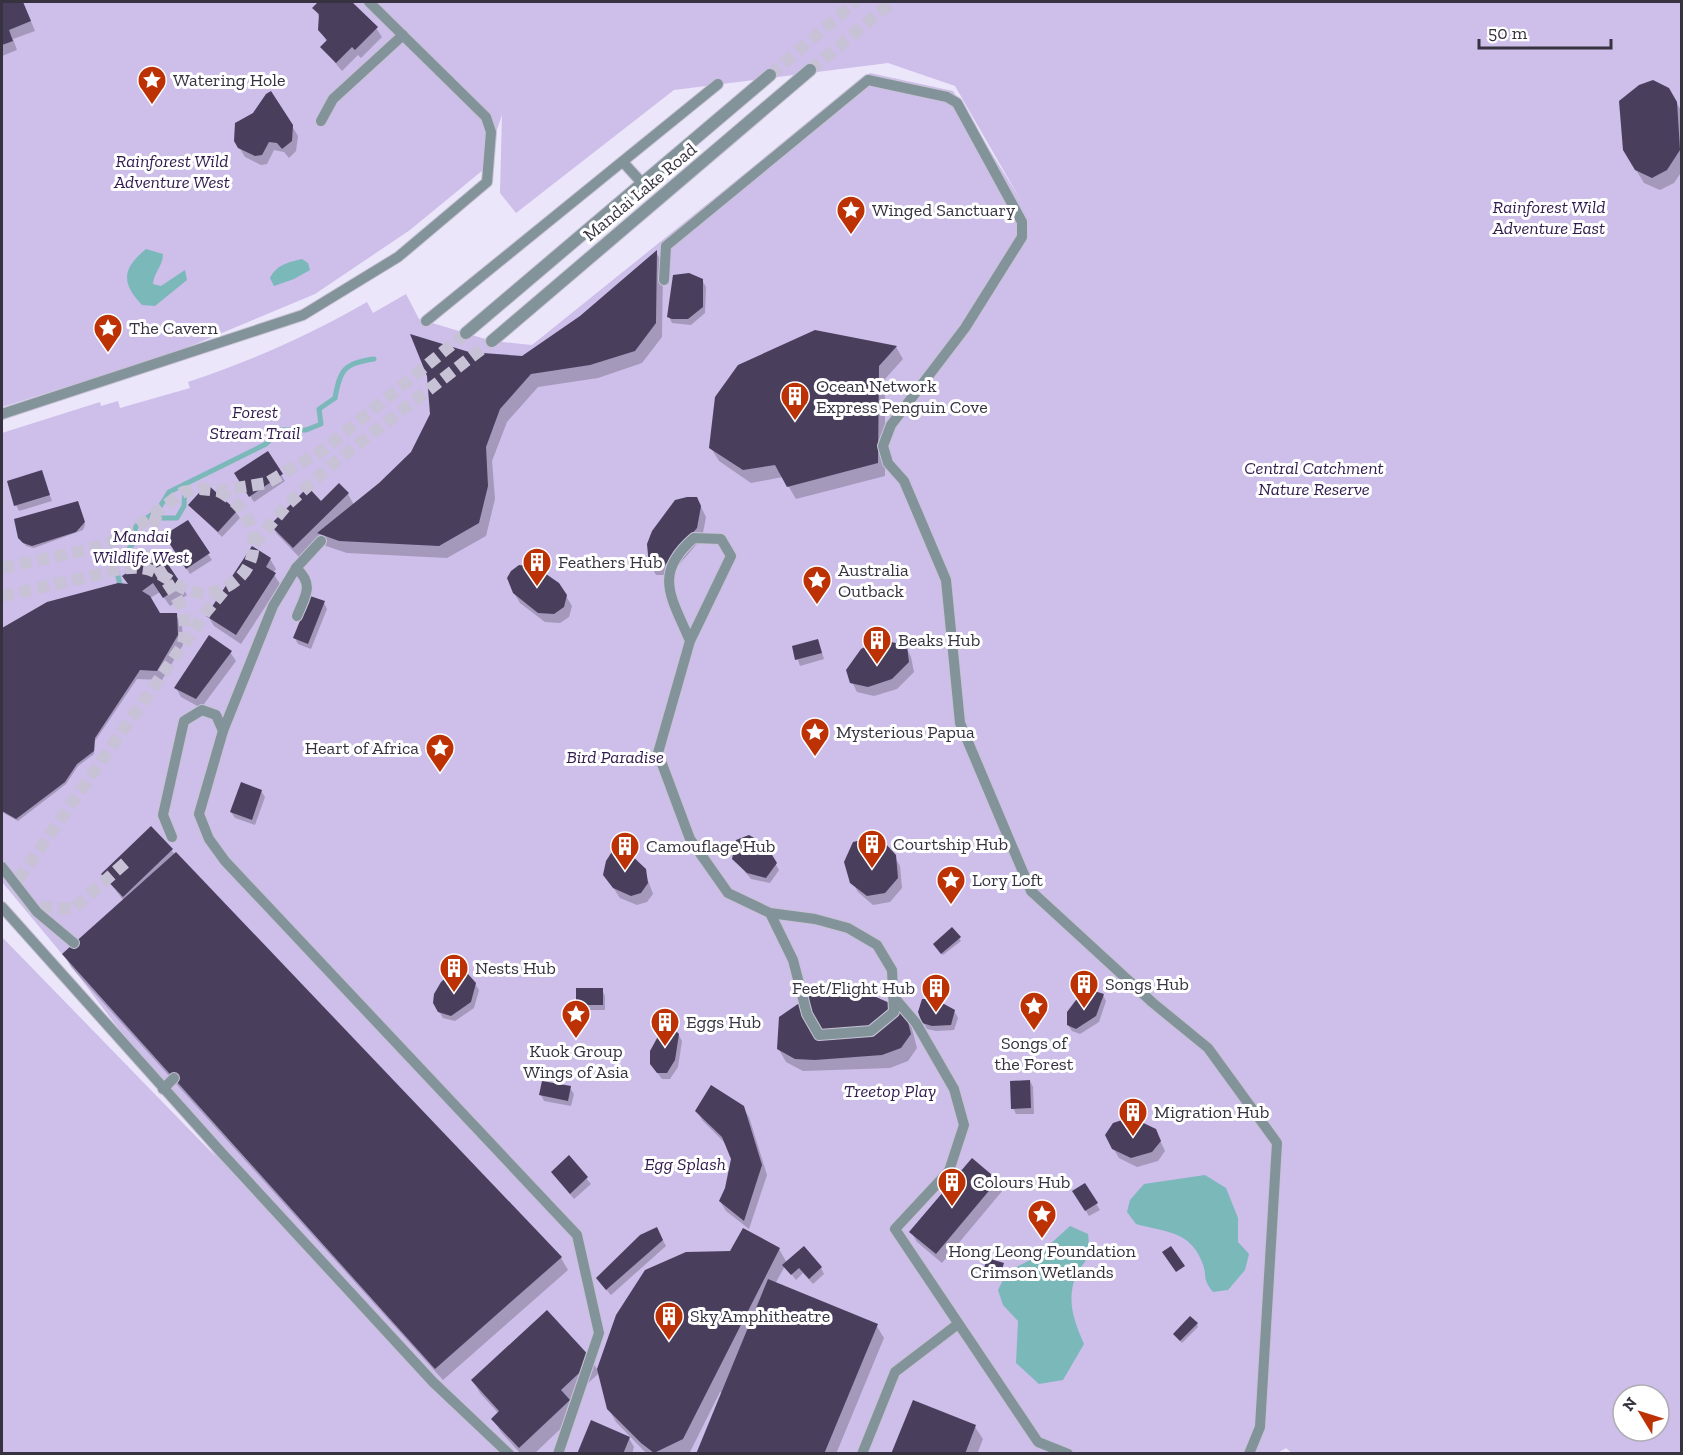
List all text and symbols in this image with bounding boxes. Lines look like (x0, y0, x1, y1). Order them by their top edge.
scale bar (1479, 12, 1611, 50)
text: 50 m (1488, 22, 1528, 44)
place icon: Watering Hole (136, 64, 168, 106)
place label: Watering Hole (173, 69, 285, 91)
street label: Mandai Lake Road (579, 138, 701, 246)
park label: Rainforest Wild Adventure West (113, 150, 230, 193)
place icon: Winged Sanctuary (835, 194, 867, 236)
park label: Rainforest Wild Adventure East (1492, 196, 1605, 239)
place label: Winged Sanctuary (872, 199, 1016, 221)
place icon: The Cavern (92, 312, 124, 354)
place label: The Cavern (129, 317, 219, 339)
place label: Ocean Network Express Penguin Cove (816, 375, 988, 418)
building icon: Ocean Network Express Penguin Cove (779, 380, 811, 422)
park label: Forest Stream Trail (210, 401, 300, 444)
park label: Central Catchment Nature Reserve (1244, 457, 1384, 500)
park label: Mandai Wildlife West (93, 525, 189, 568)
building icon: Feathers Hub (521, 546, 553, 588)
place label: Feathers Hub (558, 551, 663, 573)
place label: Australia Outback (838, 559, 909, 602)
place icon: Australia Outback (801, 564, 833, 606)
building icon: Beaks Hub (861, 624, 893, 666)
place label: Beaks Hub (898, 629, 980, 651)
place icon: Mysterious Papua (799, 716, 831, 758)
place label: Mysterious Papua (836, 721, 975, 743)
place icon: Heart of Africa (424, 732, 456, 774)
place label: Heart of Africa (305, 737, 419, 759)
park label: Bird Paradise (566, 746, 664, 768)
building icon: Courtship Hub (856, 828, 888, 870)
building icon: Camouflage Hub (609, 830, 641, 872)
place label: Courtship Hub (893, 833, 1008, 855)
place label: Camouflage Hub (646, 835, 775, 857)
place icon: Lory Loft (935, 864, 967, 906)
place label: Lory Loft (972, 869, 1043, 891)
building icon: Nests Hub (438, 952, 470, 994)
place label: Nests Hub (475, 957, 556, 979)
building icon: Songs Hub (1068, 968, 1100, 1010)
building icon: Feet/Flight Hub (920, 972, 952, 1014)
place label: Songs Hub (1105, 973, 1189, 995)
place label: Feet/Flight Hub (792, 977, 915, 999)
place icon: Songs of the Forest (1018, 990, 1050, 1032)
place icon: Kuok Group Wings of Asia (560, 998, 592, 1040)
building icon: Eggs Hub (649, 1006, 681, 1048)
place label: Eggs Hub (686, 1011, 761, 1033)
place label: Songs of the Forest (995, 1032, 1074, 1075)
place label: Kuok Group Wings of Asia (523, 1040, 629, 1083)
park label: Treetop Play (844, 1080, 936, 1102)
building icon: Migration Hub (1117, 1096, 1149, 1138)
place label: Migration Hub (1154, 1101, 1269, 1123)
park label: Egg Splash (644, 1153, 726, 1175)
building icon: Colours Hub (936, 1166, 968, 1208)
place label: Colours Hub (973, 1171, 1070, 1193)
place icon: Hong Leong Foundation Crimson Wetlands (1026, 1198, 1058, 1240)
place label: Hong Leong Foundation Crimson Wetlands (948, 1240, 1136, 1283)
building icon: Sky Amphitheatre (653, 1300, 685, 1342)
place label: Sky Amphitheatre (690, 1305, 830, 1327)
north arrow (1611, 1383, 1671, 1443)
text: N (1618, 1393, 1641, 1415)

